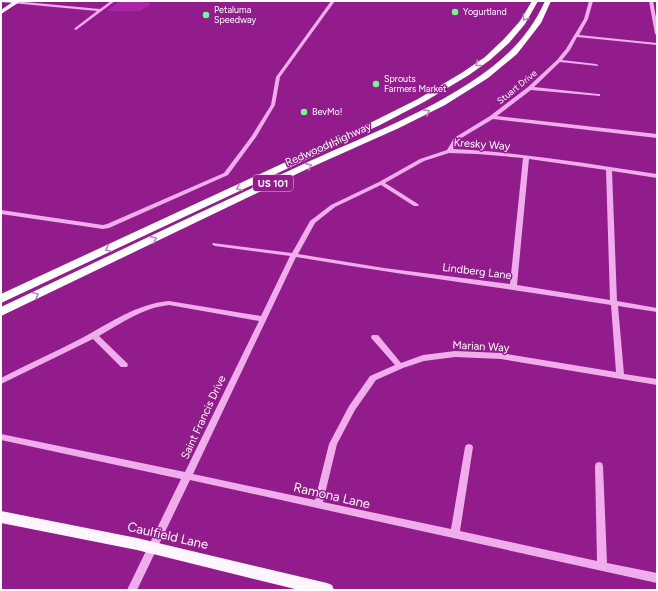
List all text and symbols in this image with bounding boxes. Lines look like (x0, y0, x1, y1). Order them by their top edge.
place label: Petaluma Speedway (214, 4, 256, 25)
place label: Yogurtland (463, 6, 507, 17)
marker: Yogurtland (450, 7, 460, 17)
marker: Petaluma Speedway (201, 10, 211, 20)
one-way arrow (523, 13, 530, 20)
one-way arrow (476, 60, 483, 67)
street label: Stuart Drive (495, 67, 539, 106)
place label: Sprouts Farmers Market (384, 73, 447, 94)
marker: Sprouts Farmers Market (371, 79, 381, 89)
place label: BevMo! (312, 106, 343, 117)
marker: BevMo! (299, 107, 309, 117)
one-way arrow (423, 109, 430, 116)
street label: Redwood Highway (283, 120, 373, 169)
street label: Kresky Way (453, 136, 511, 153)
one-way arrow (305, 162, 312, 170)
road number: US 101 (253, 175, 293, 191)
one-way arrow (235, 183, 243, 191)
one-way arrow (149, 236, 157, 244)
one-way arrow (105, 244, 112, 252)
street label: Lindberg Lane (442, 261, 512, 282)
one-way arrow (32, 292, 40, 300)
street label: Marian Way (452, 339, 510, 354)
street label: Saint Francis Drive (178, 373, 229, 461)
street label: Ramona Lane (292, 479, 372, 512)
street label: Caulfield Lane (126, 519, 210, 552)

